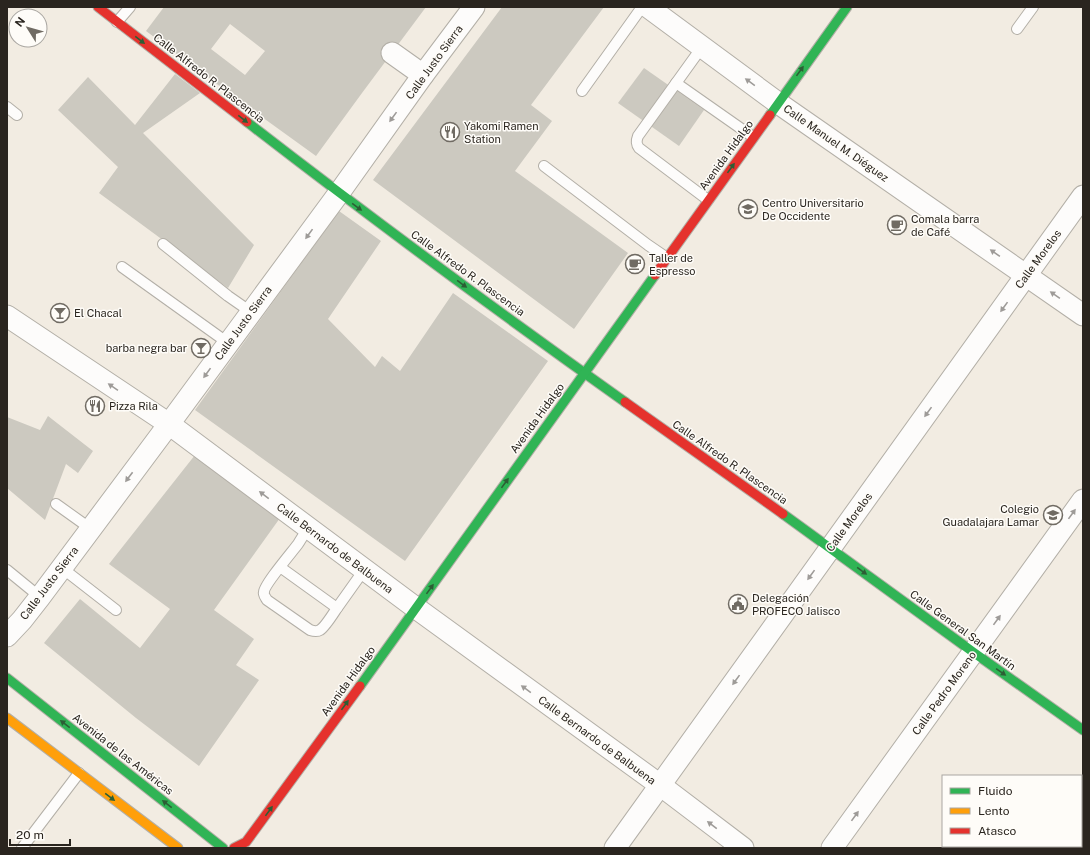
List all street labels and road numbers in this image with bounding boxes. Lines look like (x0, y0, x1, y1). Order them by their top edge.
street label: Calle Justo Sierra (403, 23, 465, 101)
street label: Calle Alfredo R. Plascencia (151, 31, 267, 125)
street label: Calle Manuel M. Diéguez (781, 102, 891, 184)
street label: Avenida Hidalgo (697, 118, 755, 192)
street label: Calle Morelos (1013, 227, 1064, 291)
street label: Calle Alfredo R. Plascencia (409, 228, 527, 318)
street label: Calle Justo Sierra (212, 284, 274, 362)
street label: Avenida Hidalgo (508, 381, 566, 455)
street label: Calle Alfredo R. Plascencia (670, 418, 790, 506)
street label: Calle Morelos (824, 490, 875, 554)
street label: Calle Bernardo de Balbuena (275, 500, 395, 596)
street label: Calle Justo Sierra (18, 544, 80, 622)
street label: Calle General San Martín (908, 588, 1018, 672)
street label: Avenida Hidalgo (319, 644, 377, 718)
street label: Calle Pedro Moreno (910, 649, 978, 737)
street label: Calle Bernardo de Balbuena (536, 693, 658, 787)
street label: Avenida de las Américas (70, 711, 176, 797)

